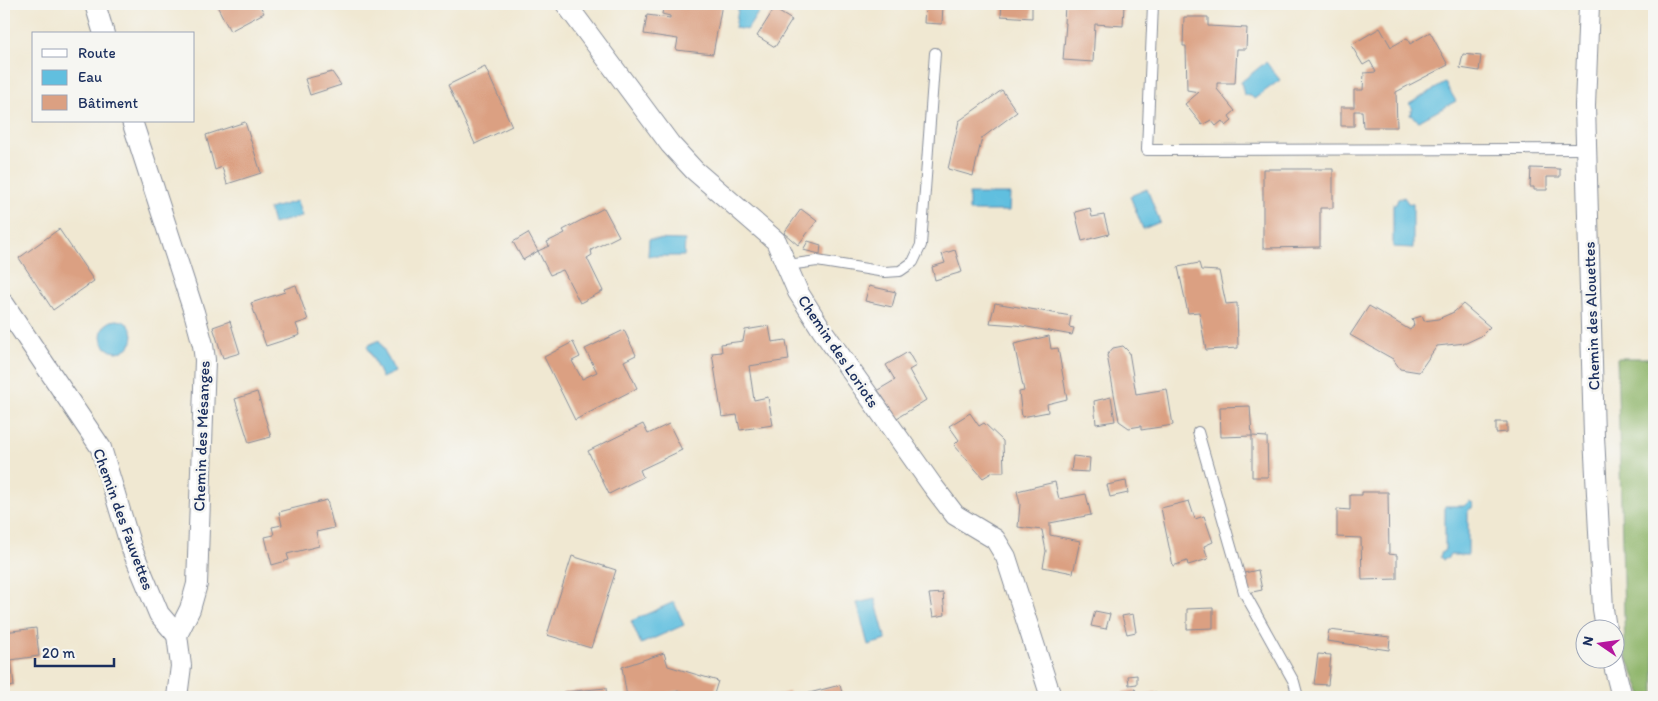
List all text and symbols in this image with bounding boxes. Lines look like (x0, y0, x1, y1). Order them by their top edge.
legend (32, 32, 195, 122)
text: Route (78, 44, 116, 62)
text: Eau (78, 68, 102, 86)
text: Bâtiment (78, 94, 139, 112)
street label: Chemin des Alouettes (1579, 241, 1604, 391)
street label: Chemin des Loriots (794, 291, 883, 411)
street label: Chemin des Mésanges (189, 360, 214, 512)
street label: Chemin des Fauvettes (89, 446, 158, 593)
north arrow (1576, 618, 1626, 668)
text: N (1578, 635, 1597, 648)
scale bar (35, 636, 114, 668)
text: 20 m (42, 644, 76, 662)

